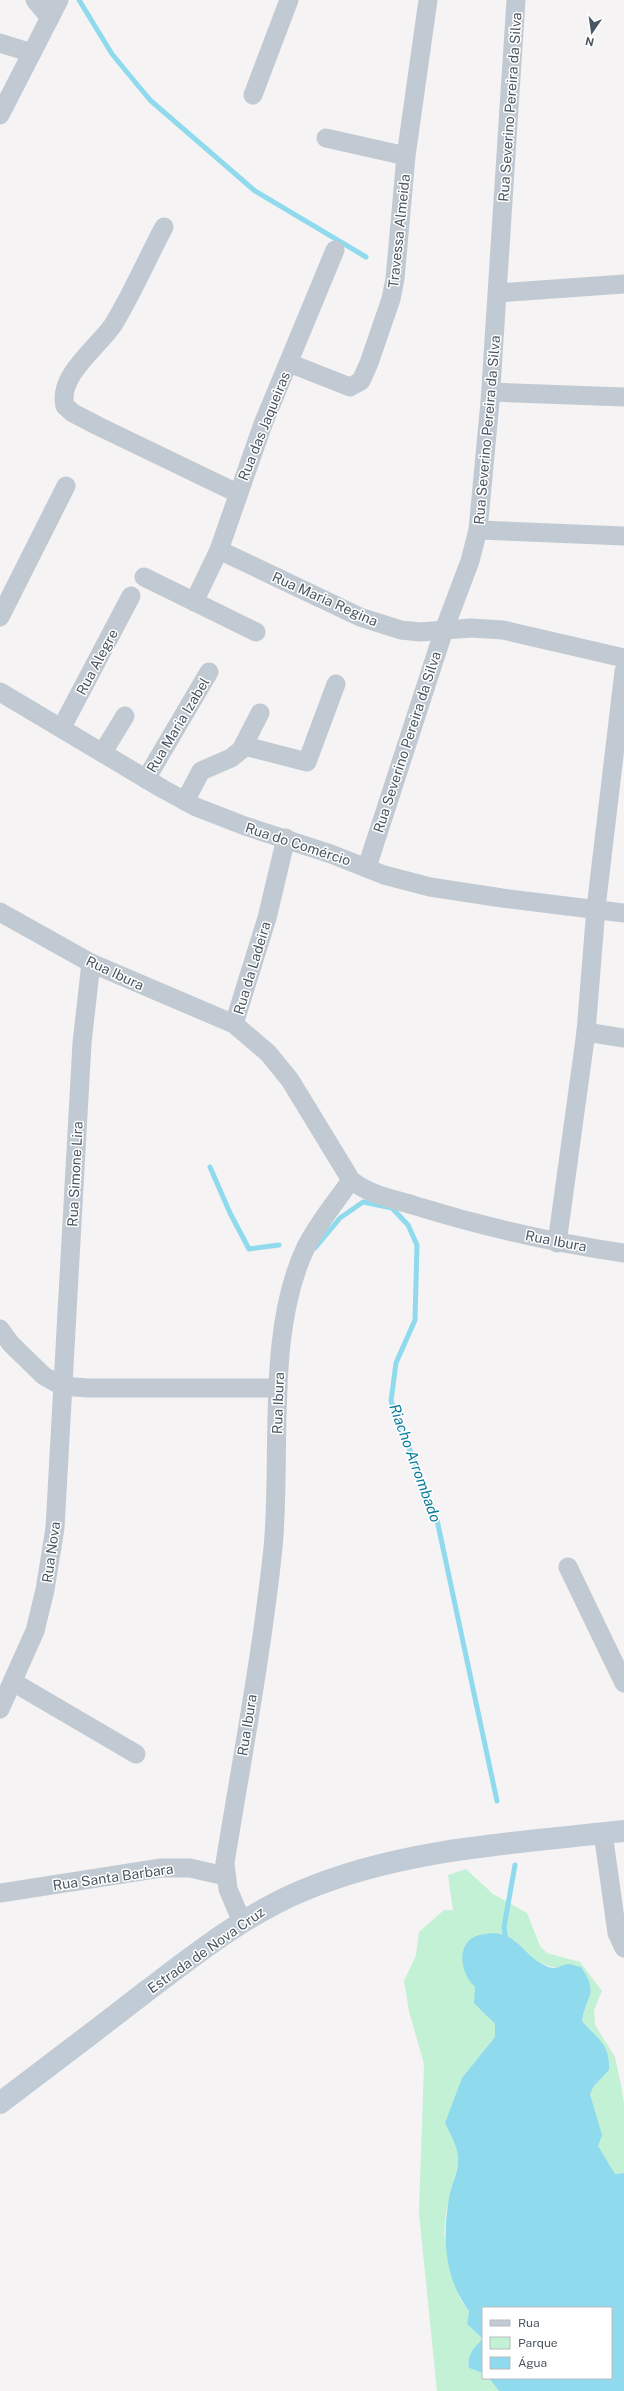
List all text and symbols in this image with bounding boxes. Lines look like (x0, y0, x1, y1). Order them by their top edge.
street label: Rua Severino Pereira da Silva (495, 12, 525, 202)
north arrow (572, 12, 612, 52)
text: N (584, 35, 595, 49)
street label: Travessa Almeida (385, 173, 413, 289)
street label: Rua Severino Pereira da Silva (471, 335, 503, 525)
street label: Rua das Jaqueiras (235, 369, 293, 483)
street label: Rua Maria Regina (270, 569, 380, 629)
street label: Rua Alegre (73, 626, 121, 698)
street label: Rua Severino Pereira da Silva (370, 649, 444, 835)
street label: Rua Maria Izabel (143, 675, 213, 775)
street label: Rua do Comércio (243, 819, 353, 869)
street label: Rua da Ladeira (230, 920, 274, 1016)
street label: Rua Ibura (83, 953, 147, 993)
street label: Rua Simone Lira (64, 1121, 86, 1227)
street label: Rua Ibura (524, 1227, 588, 1255)
street label: Rua Ibura (269, 1372, 287, 1434)
water label: Riacho Arrombado (386, 1401, 445, 1524)
street label: Rua Nova (39, 1520, 63, 1584)
street label: Rua Ibura (234, 1693, 260, 1757)
street label: Rua Santa Barbara (52, 1861, 174, 1893)
street label: Estrada de Nova Cruz (144, 1903, 268, 1996)
legend (482, 2307, 612, 2379)
text: Rua (518, 2316, 540, 2330)
text: Parque (518, 2336, 558, 2350)
text: Água (518, 2356, 547, 2370)

